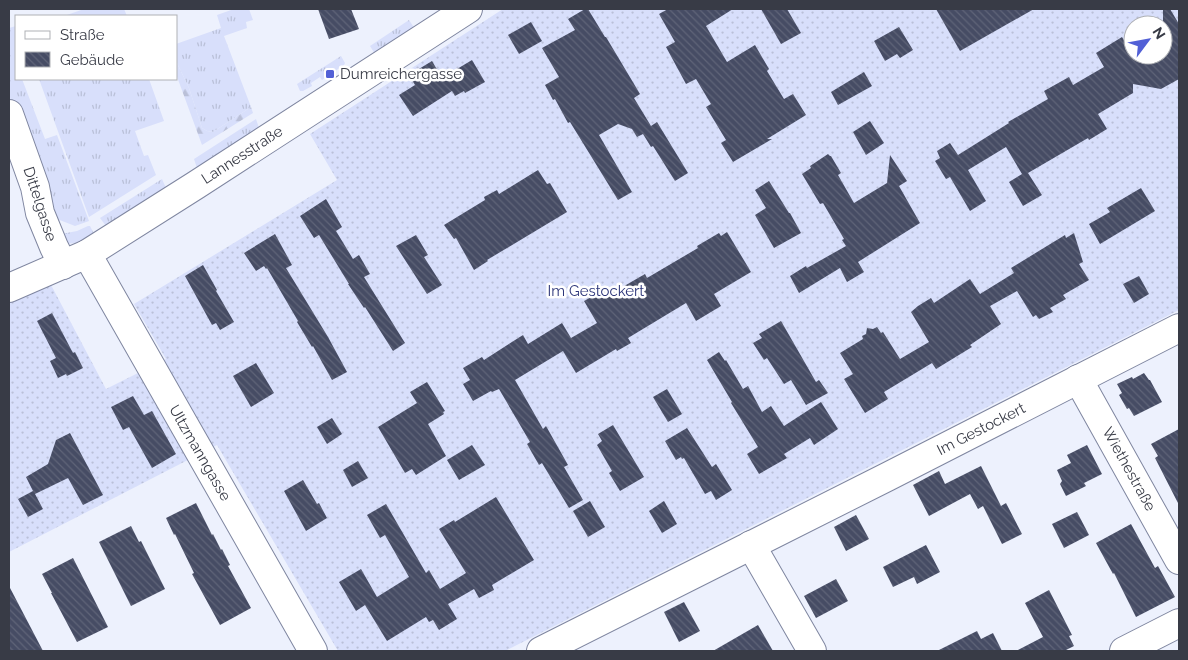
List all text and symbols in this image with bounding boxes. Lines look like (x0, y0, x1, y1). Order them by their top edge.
legend (15, 15, 178, 80)
north arrow (1123, 15, 1173, 65)
text: N (1149, 24, 1169, 42)
text: Straße (60, 26, 105, 44)
text: Gebäude (60, 51, 124, 69)
place label: Dumreichergasse (340, 65, 462, 83)
marker: Dumreichergasse (324, 68, 336, 80)
street label: Lannesstraße (198, 122, 286, 188)
street label: Dittelgasse (19, 164, 61, 244)
park label: Im Gestockert (548, 282, 644, 300)
street label: Im Gestockert (934, 399, 1028, 459)
street label: Ultzmanngasse (165, 402, 235, 504)
street label: Wiethestraße (1099, 424, 1160, 514)

